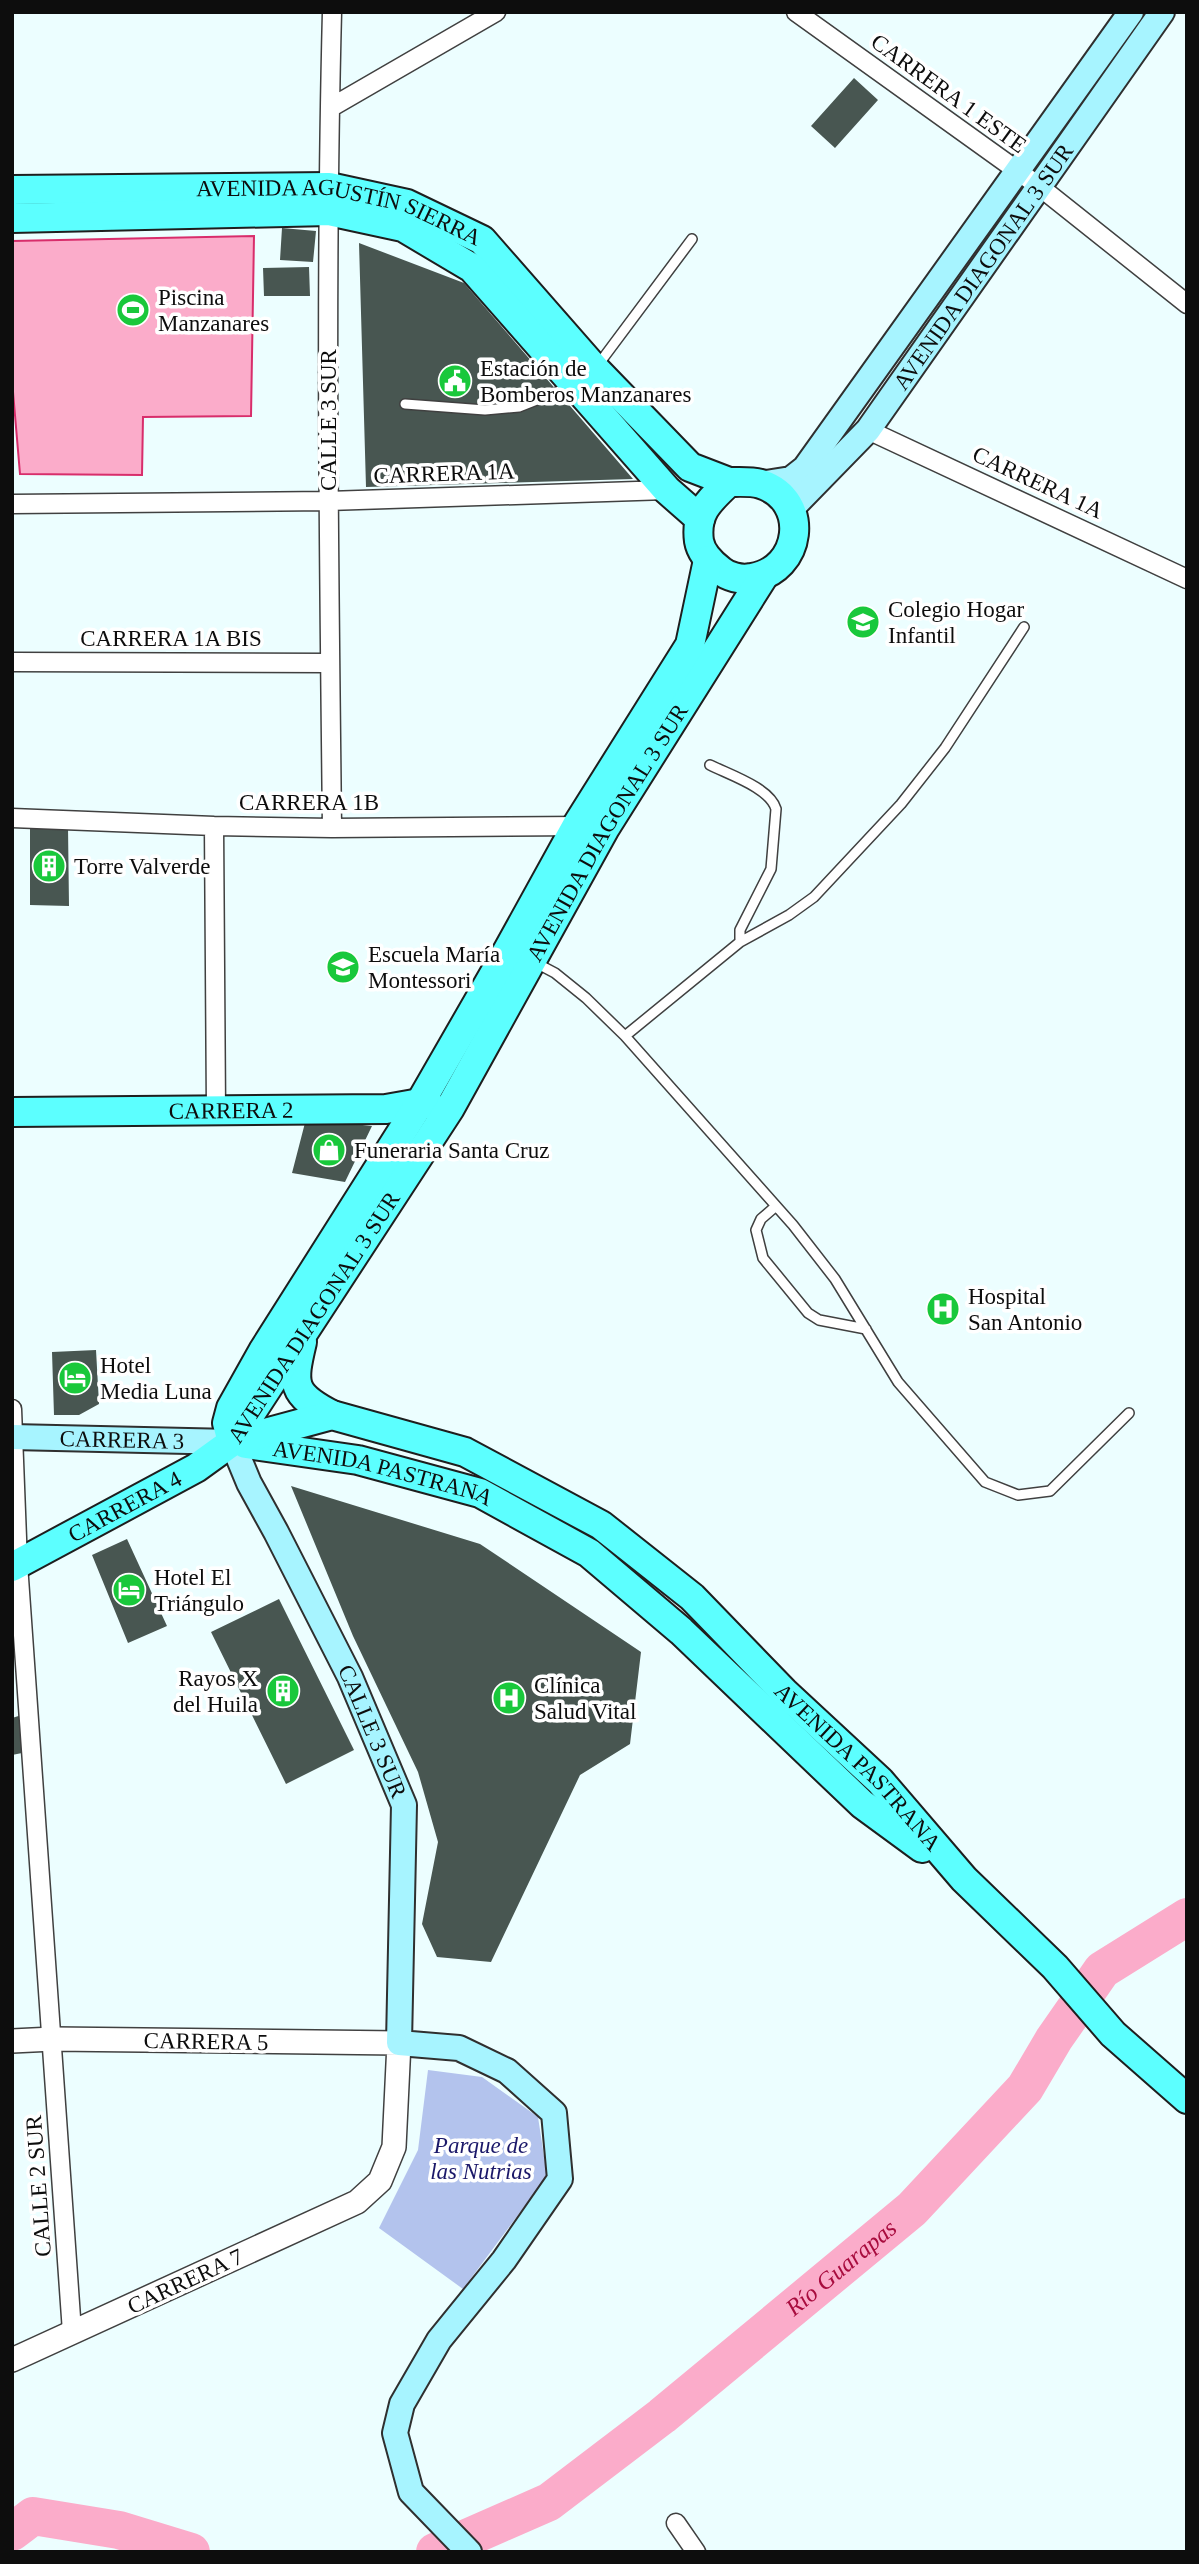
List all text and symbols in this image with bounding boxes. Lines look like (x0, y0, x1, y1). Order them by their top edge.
street label: CARRERA 1 ESTE (866, 29, 1031, 158)
street label: AVENIDA DIAGONAL 3 SUR (888, 139, 1079, 395)
street label: AVENIDA AGUSTÍN SIERRA (196, 175, 486, 251)
place label: Piscina Manzanares (158, 285, 269, 336)
sports icon: Piscina Manzanares (114, 291, 152, 329)
street label: CALLE 3 SUR (316, 348, 341, 491)
place label: Estación de Bomberos Manzanares (480, 356, 691, 407)
public building icon: Estación de Bomberos Manzanares (436, 362, 474, 400)
street label: CARRERA 1A (969, 441, 1107, 524)
street label: CARRERA 1A (373, 459, 515, 488)
place label: Colegio Hogar Infantil (888, 597, 1024, 648)
school or university icon: Colegio Hogar Infantil (844, 603, 882, 641)
street label: CARRERA 1A BIS (80, 626, 262, 651)
street label: AVENIDA DIAGONAL 3 SUR (522, 699, 693, 966)
street label: CARRERA 1B (239, 790, 379, 815)
building icon: Torre Valverde (30, 847, 68, 885)
place label: Torre Valverde (74, 854, 211, 879)
place label: Escuela María Montessori (368, 942, 500, 993)
school or university icon: Escuela María Montessori (324, 948, 362, 986)
street label: CARRERA 2 (169, 1098, 293, 1124)
shop icon: Funeraria Santa Cruz (310, 1131, 348, 1169)
place label: Funeraria Santa Cruz (354, 1138, 549, 1163)
street label: AVENIDA DIAGONAL 3 SUR (223, 1187, 405, 1448)
place label: Hospital San Antonio (968, 1284, 1082, 1335)
hospital icon: Hospital San Antonio (924, 1290, 962, 1328)
place label: Hotel Media Luna (100, 1353, 212, 1404)
hotel icon: Hotel Media Luna (56, 1359, 94, 1397)
street label: CARRERA 3 (59, 1426, 185, 1454)
street label: AVENIDA PASTRANA (271, 1436, 498, 1511)
street label: CARRERA 4 (64, 1466, 186, 1547)
place label: Hotel El Triángulo (154, 1565, 244, 1616)
hotel icon: Hotel El Triángulo (110, 1571, 148, 1609)
street label: CALLE 3 SUR (333, 1661, 412, 1802)
place label: Rayos X del Huila (173, 1666, 258, 1717)
building icon: Rayos X del Huila (264, 1672, 302, 1710)
place label: Clínica Salud Vital (534, 1673, 636, 1724)
street label: AVENIDA PASTRANA (769, 1678, 946, 1856)
hospital icon: Clínica Salud Vital (490, 1679, 528, 1717)
street label: CARRERA 5 (143, 2028, 269, 2055)
street label: CALLE 2 SUR (21, 2114, 56, 2258)
park label: Parque de las Nutrias (430, 2133, 532, 2184)
water label: Río Guarapas (780, 2215, 902, 2322)
street label: CARRERA 7 (123, 2244, 247, 2319)

